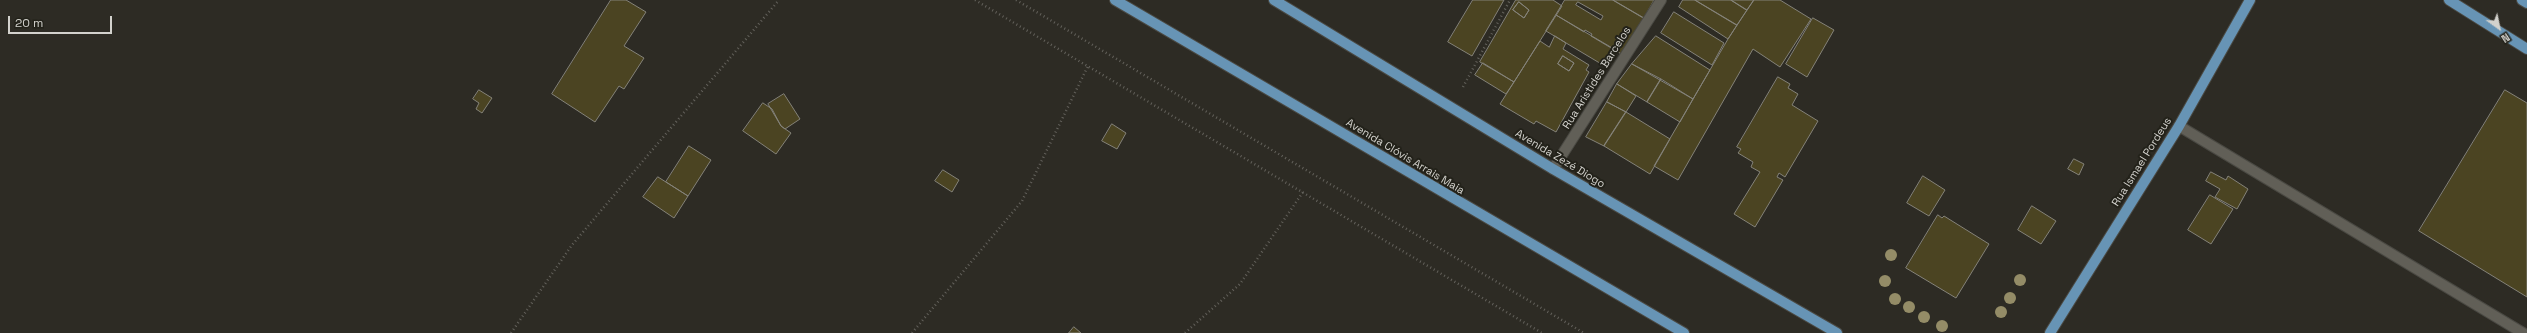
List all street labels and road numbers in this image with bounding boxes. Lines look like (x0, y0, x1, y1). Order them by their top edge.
street label: Rua Aristides Barcelos (1560, 24, 1634, 132)
street label: Rua Ismael Pordeus (2109, 115, 2175, 209)
street label: Avenida Clóvis Arrais Maia (1343, 116, 1467, 198)
street label: Avenida Zezé Diogo (1513, 127, 1607, 191)

